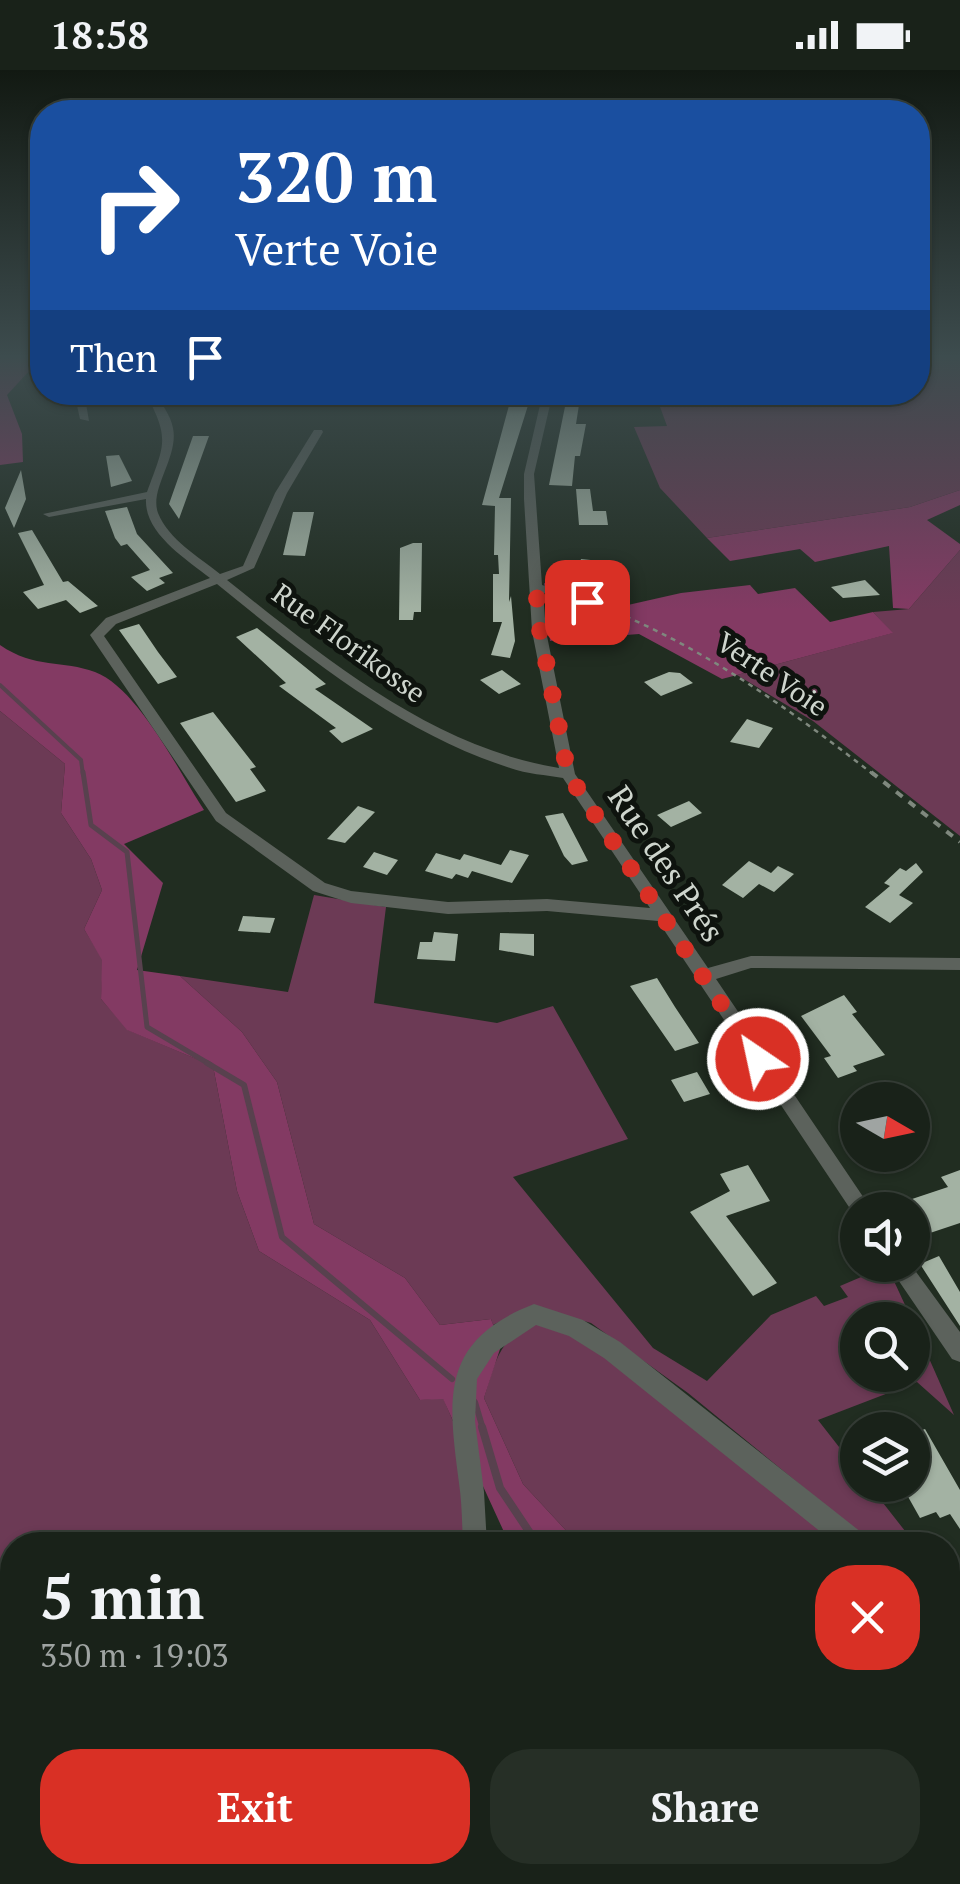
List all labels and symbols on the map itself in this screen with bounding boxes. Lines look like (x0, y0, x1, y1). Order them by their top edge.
pin (545, 560, 630, 645)
street label: Rue Florikosse (265, 574, 433, 711)
street label: Verte Voie (709, 623, 835, 724)
street label: Rue des Prés (599, 777, 734, 950)
position arrow (706, 1007, 810, 1111)
north arrow (840, 1082, 930, 1172)

